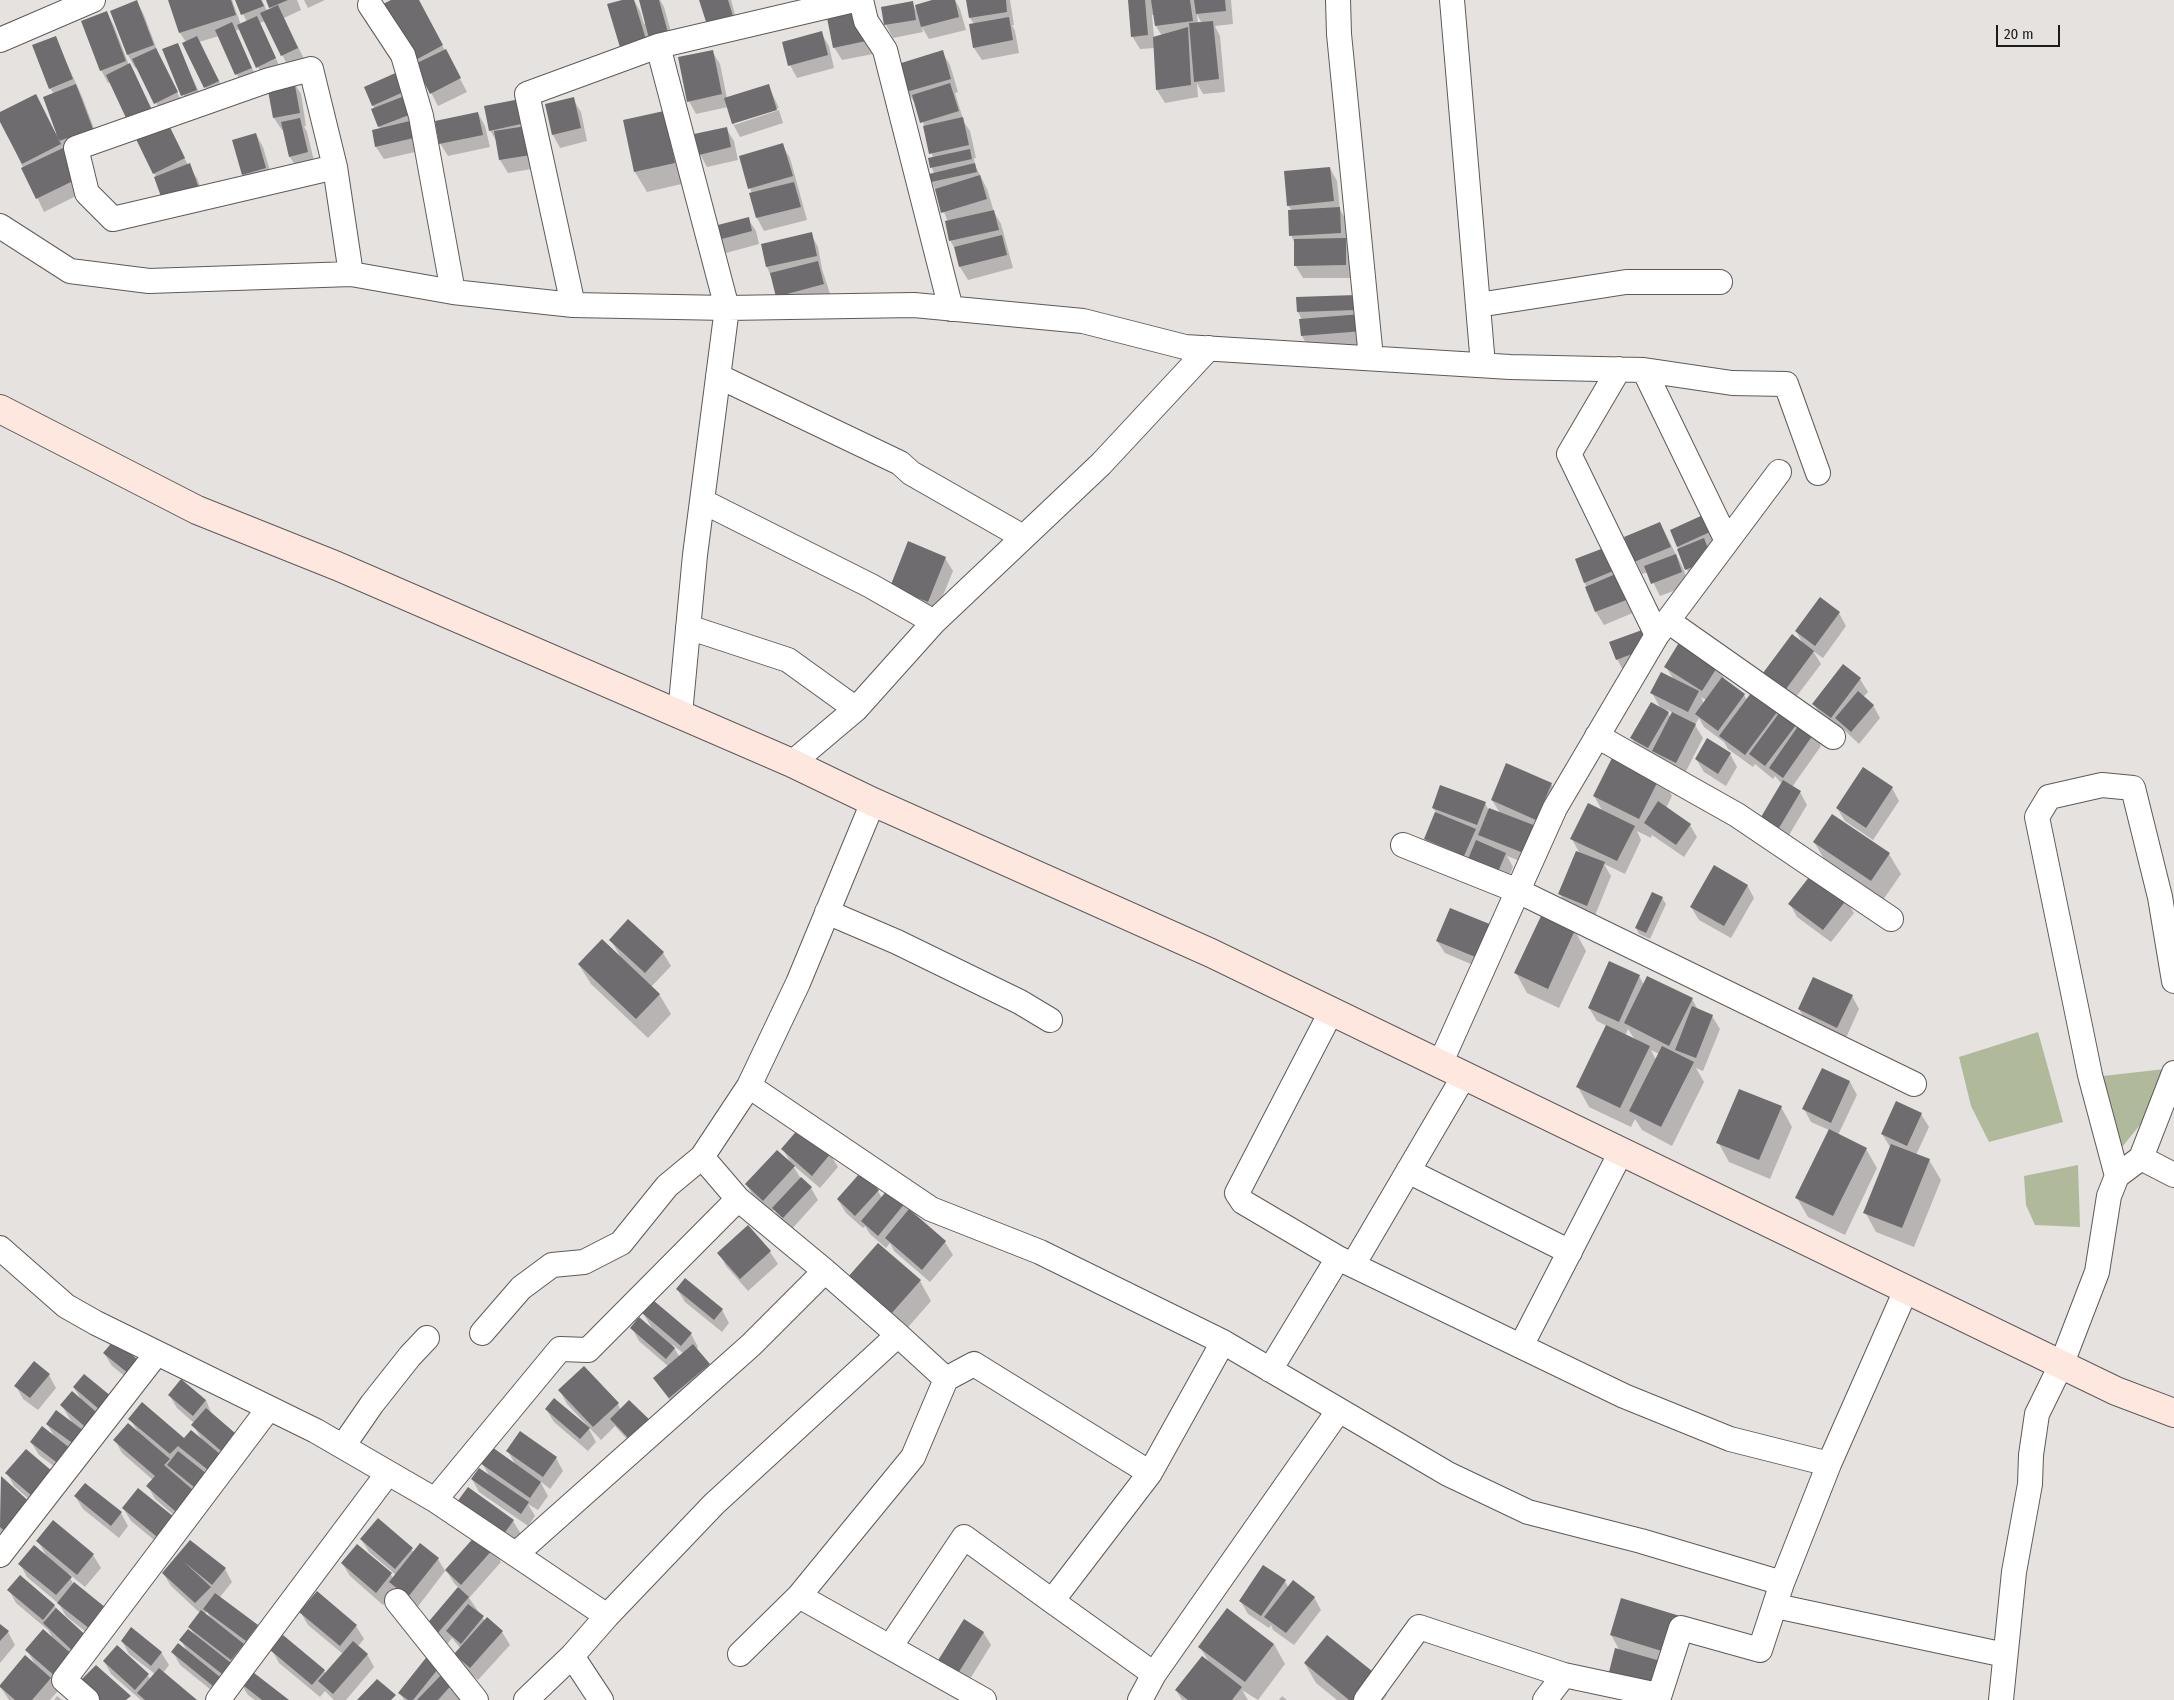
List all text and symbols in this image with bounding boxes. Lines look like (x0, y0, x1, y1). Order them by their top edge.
scale bar (1999, 15, 2063, 47)
text: 20 m (2004, 25, 2034, 43)

